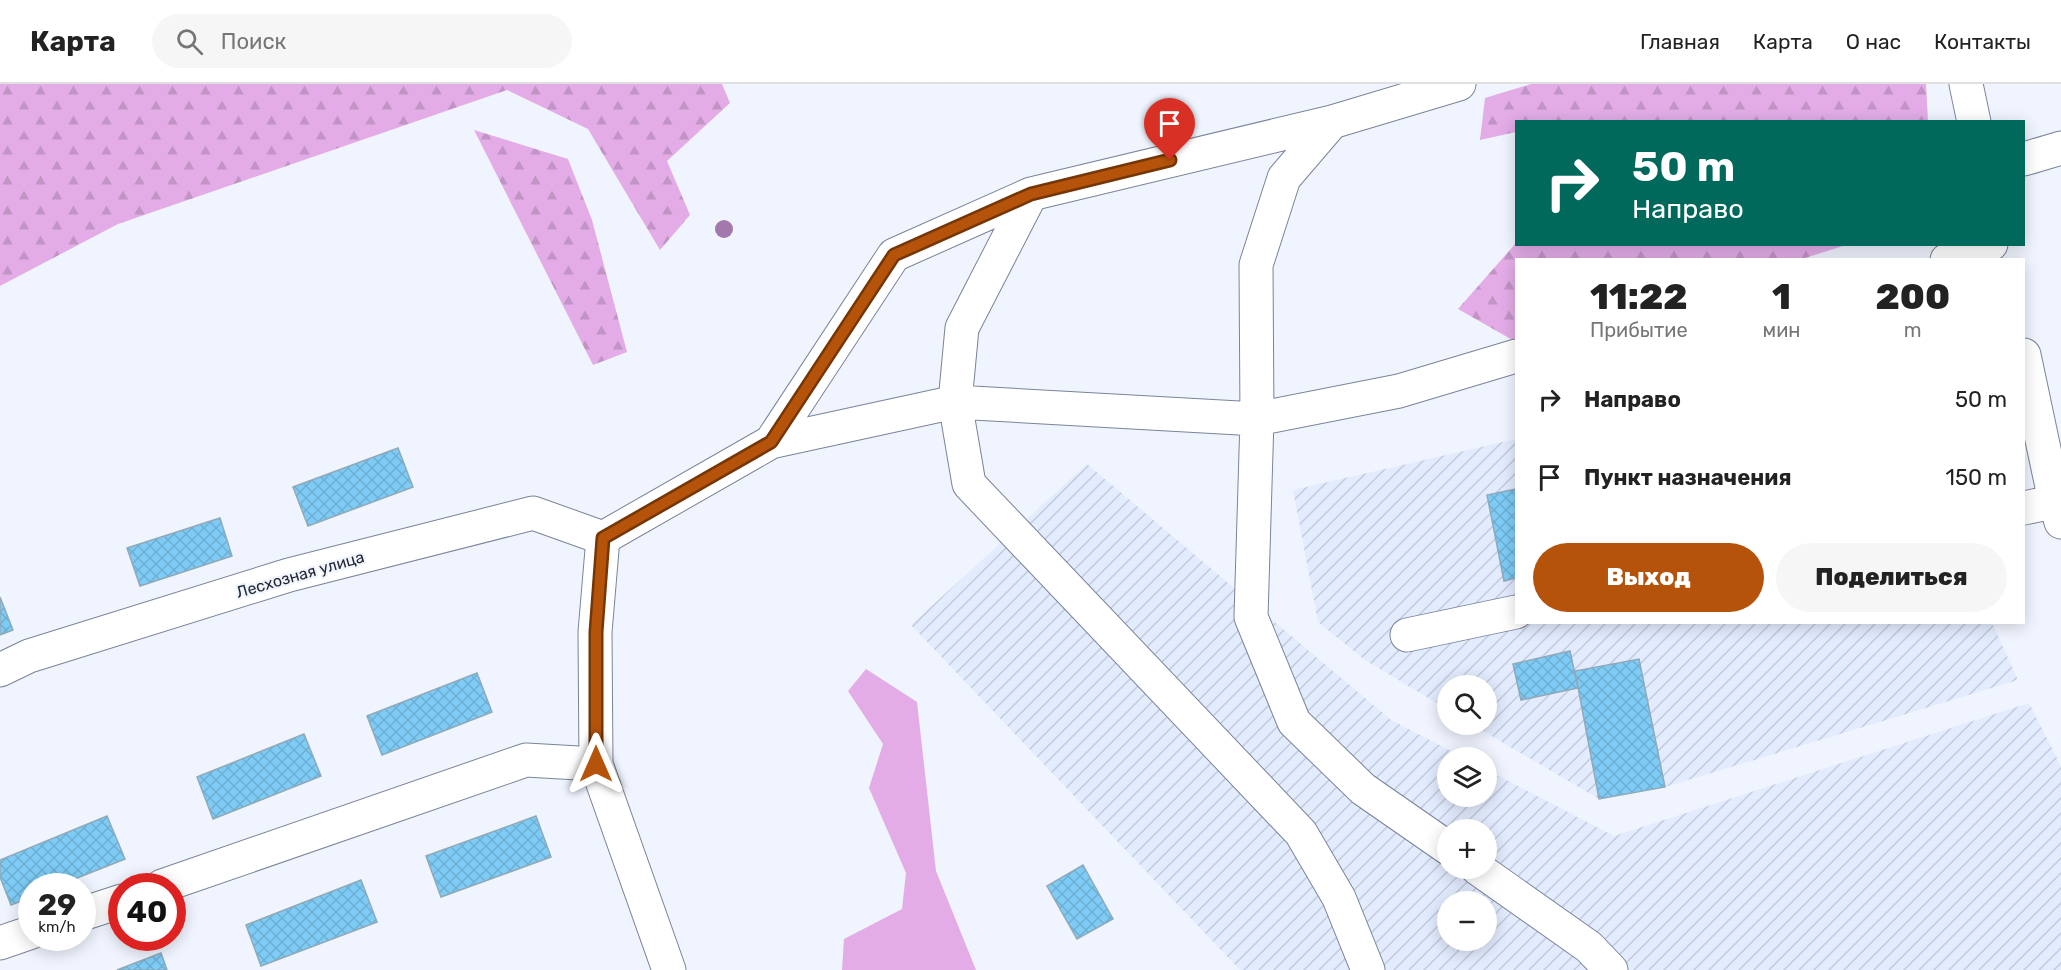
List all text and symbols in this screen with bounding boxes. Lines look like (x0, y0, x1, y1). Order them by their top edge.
search box (152, 14, 572, 68)
text: Карта (30, 25, 116, 58)
icon: search (173, 25, 206, 58)
text: Поиск (221, 28, 286, 55)
text: Главная (1640, 29, 1720, 54)
text: Карта (1753, 29, 1813, 54)
text: О нас (1846, 29, 1901, 54)
text: Контакты (1934, 29, 2031, 54)
pin (1144, 98, 1195, 160)
icon: arrive (1153, 107, 1186, 140)
text: 50 m (1632, 142, 1735, 192)
icon: right (1533, 144, 1611, 222)
text: Направо (1632, 193, 1744, 225)
text: 11:22 (1590, 275, 1688, 318)
text: 1 (1772, 275, 1791, 318)
text: 200 (1875, 275, 1950, 318)
text: Прибытие (1590, 318, 1688, 342)
text: мин (1763, 318, 1801, 342)
text: m (1904, 318, 1922, 342)
icon: right (1533, 383, 1566, 416)
text: Направо (1584, 386, 1681, 413)
text: 50 m (1955, 386, 2007, 413)
icon: arrive (1533, 461, 1566, 494)
text: Пункт назначения (1584, 464, 1792, 491)
text: 150 m (1946, 464, 2007, 491)
button: Выход (1533, 543, 1764, 612)
button: Поделиться (1776, 543, 2007, 612)
street label: Лесхозная улица (234, 547, 366, 602)
map controls (1437, 675, 1497, 951)
button: search (1437, 675, 1497, 735)
position arrow (564, 732, 628, 796)
button: layers (1437, 747, 1497, 807)
button: + (1437, 819, 1497, 879)
speed limit sign: 40 (108, 873, 186, 951)
text: 29 (38, 887, 76, 923)
button: − (1437, 891, 1497, 951)
text: km/h (38, 918, 76, 936)

